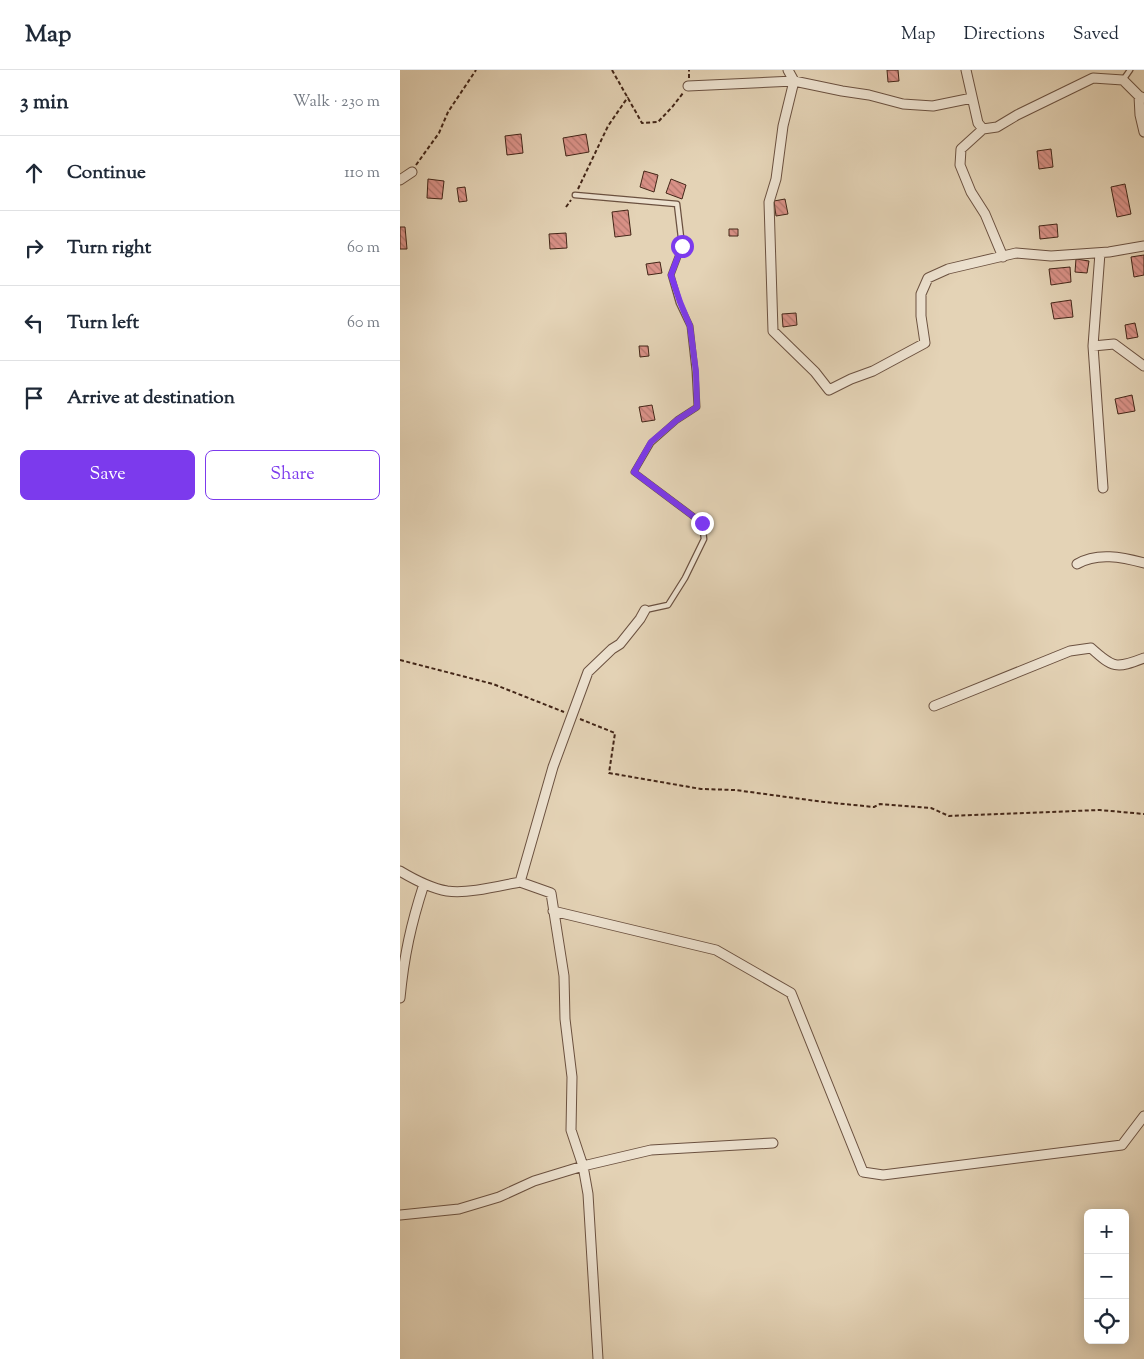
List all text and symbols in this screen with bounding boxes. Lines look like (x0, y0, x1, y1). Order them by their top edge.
text: Map (25, 18, 71, 52)
text: Map (901, 22, 936, 48)
text: Directions (964, 22, 1045, 48)
text: Saved (1073, 22, 1119, 48)
text: 3 min (20, 88, 69, 118)
text: Walk · 230 m (293, 91, 380, 114)
icon: ahead (20, 159, 48, 187)
text: Continue (67, 160, 146, 187)
text: 110 m (344, 162, 380, 185)
icon: right (20, 234, 48, 262)
text: Turn right (67, 235, 151, 262)
route start (671, 235, 694, 258)
text: 60 m (347, 237, 380, 260)
icon: left (20, 309, 48, 337)
text: Turn left (67, 310, 139, 337)
text: 60 m (347, 312, 380, 335)
icon: arrive (20, 384, 48, 412)
text: Arrive at destination (67, 385, 235, 412)
button: Save (20, 450, 195, 500)
button: Share (205, 450, 380, 500)
route end (691, 512, 714, 535)
map controls (1084, 1209, 1129, 1344)
button: + (1084, 1209, 1129, 1254)
button: − (1084, 1254, 1129, 1299)
button: locate (1084, 1299, 1129, 1344)

